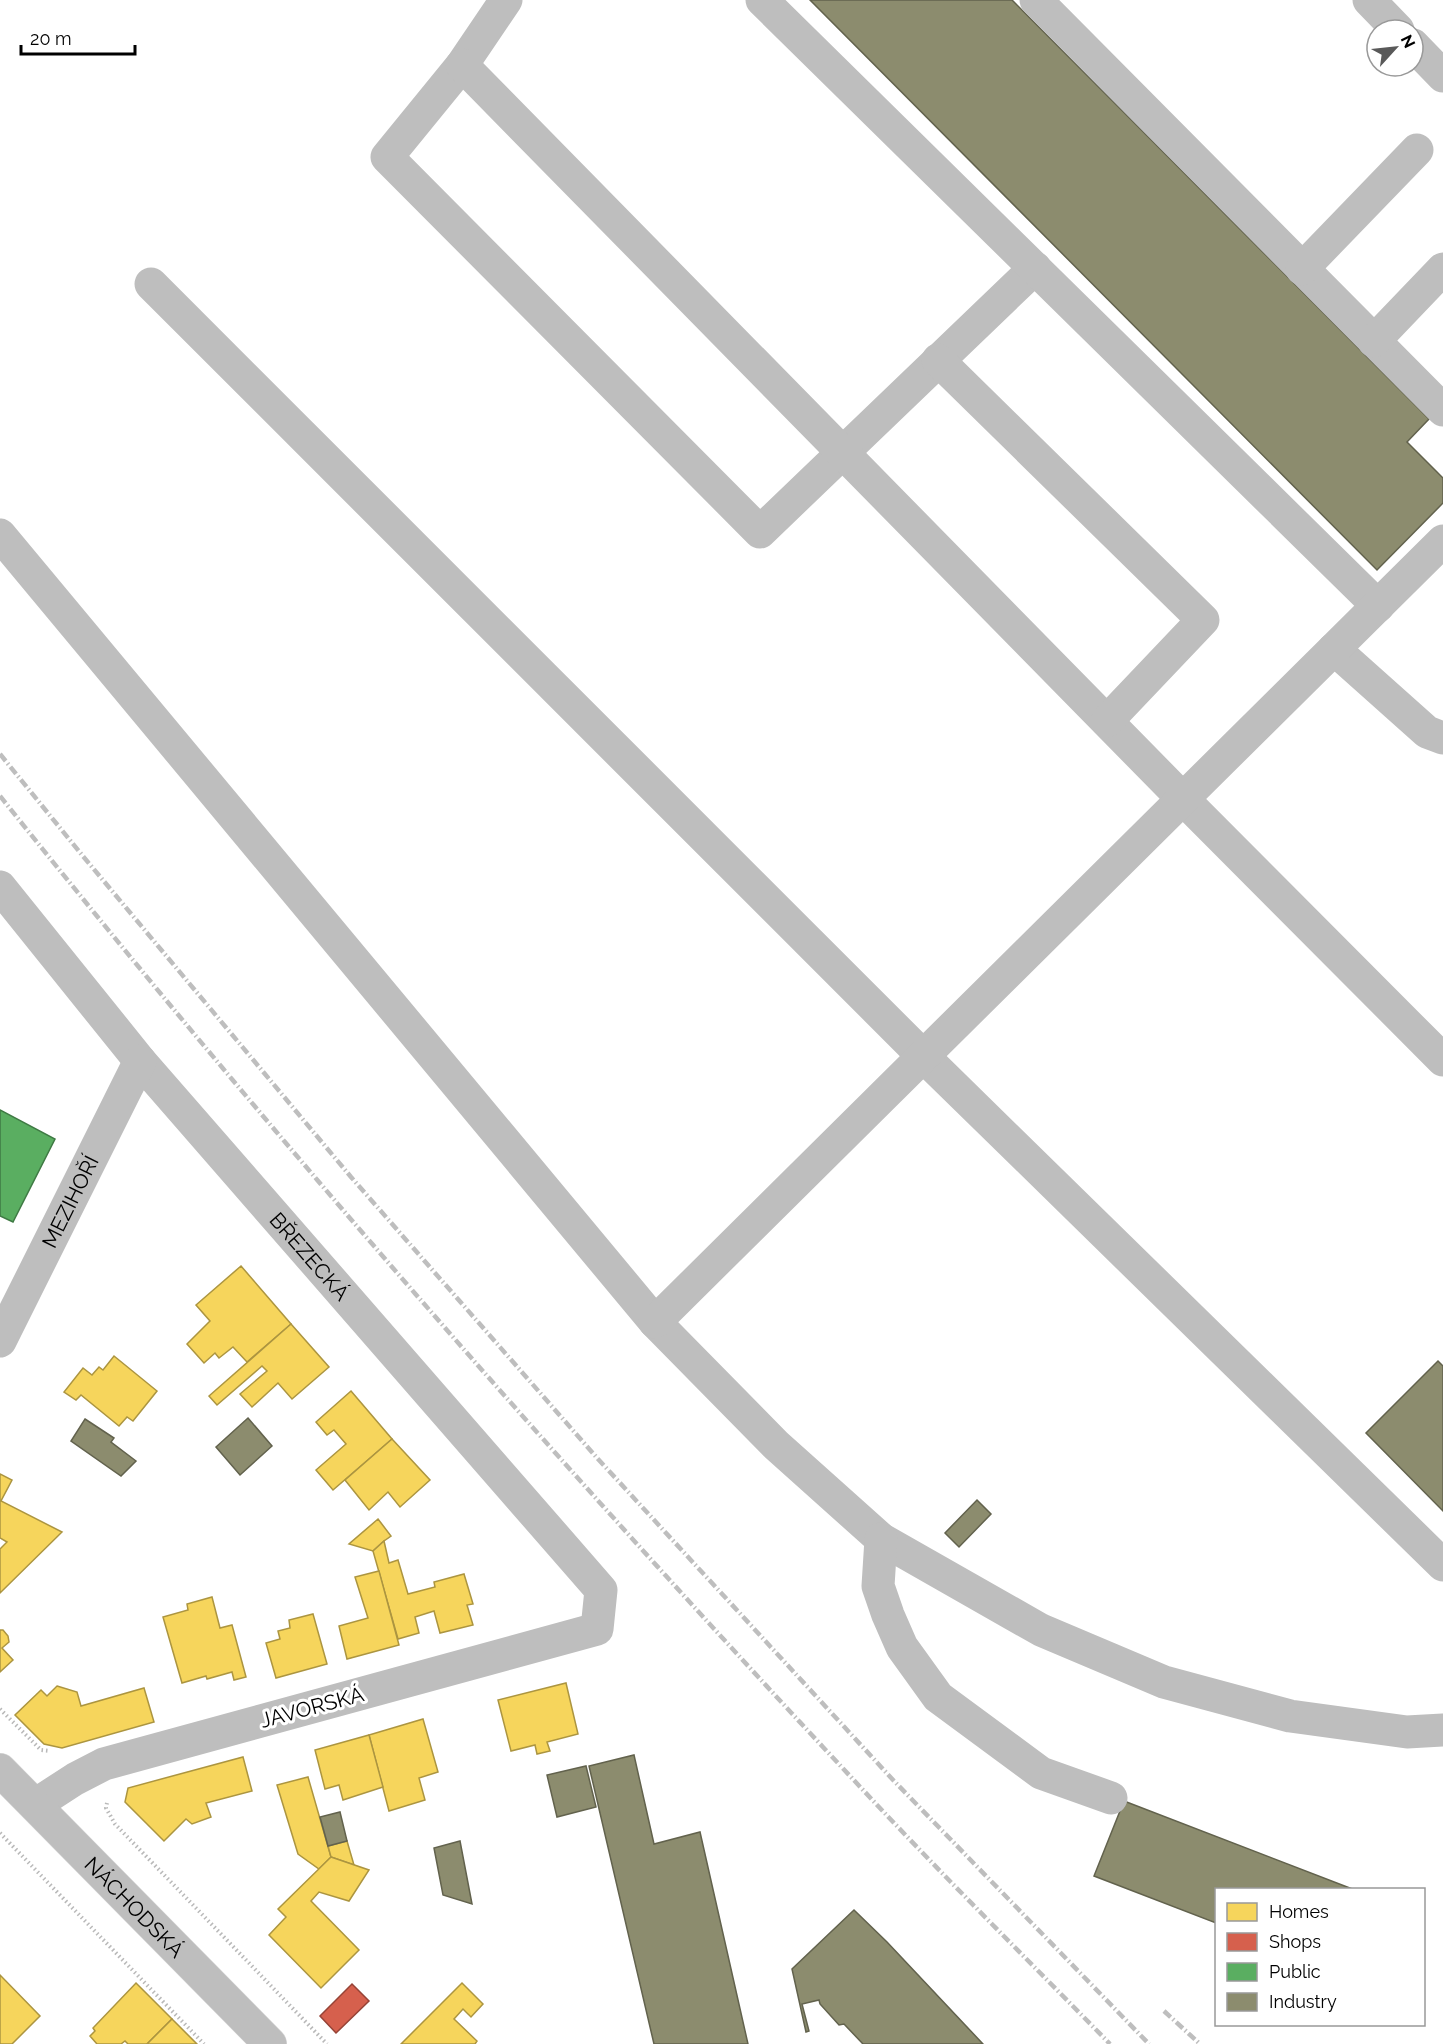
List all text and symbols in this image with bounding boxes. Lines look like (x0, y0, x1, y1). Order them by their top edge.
scale bar (21, 18, 135, 56)
north arrow (1365, 18, 1425, 78)
text: 20 m (30, 28, 72, 49)
text: N (1397, 32, 1419, 51)
street label: MEZIHOŘÍ (36, 1151, 103, 1252)
street label: BŘEZECKÁ (265, 1207, 355, 1305)
street label: JAVORSKÁ (257, 1681, 367, 1733)
street label: NÁCHODSKÁ (80, 1851, 190, 1962)
legend (1215, 1888, 1425, 2026)
text: Homes (1269, 1901, 1329, 1922)
text: Shops (1269, 1931, 1321, 1952)
text: Public (1269, 1961, 1321, 1982)
text: Industry (1269, 1991, 1337, 2012)

